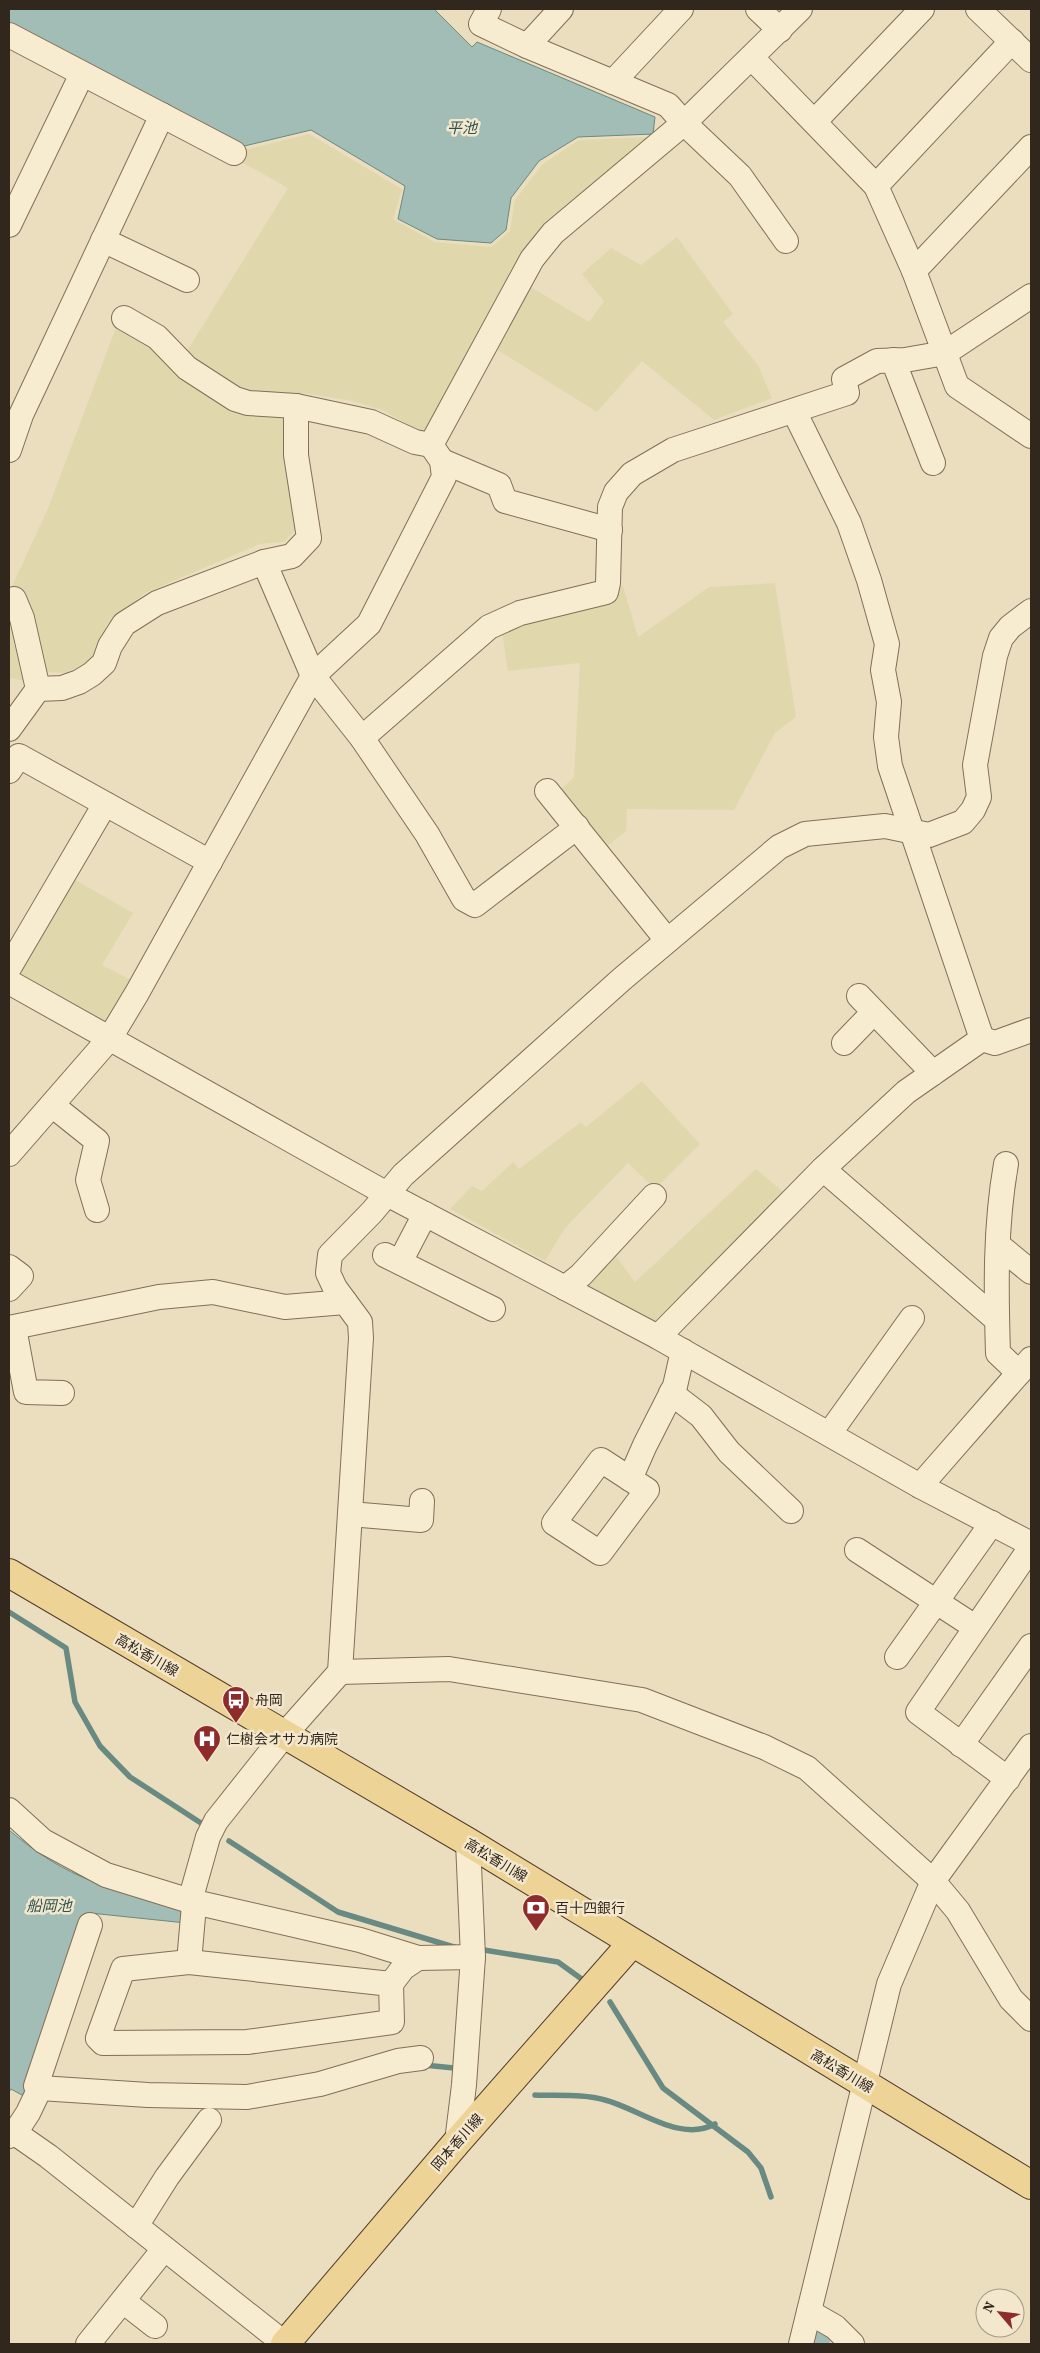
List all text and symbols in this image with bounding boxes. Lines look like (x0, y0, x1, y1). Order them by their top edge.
water label: 平池 (447, 117, 479, 138)
street label: 高松香川線 (112, 1629, 182, 1681)
bus stop icon: 舟岡 (221, 1685, 251, 1724)
place label: 舟岡 (255, 1690, 283, 1710)
hospital icon: 仁樹会オサカ病院 (192, 1724, 222, 1763)
place label: 仁樹会オサカ病院 (226, 1729, 338, 1749)
street label: 高松香川線 (461, 1833, 531, 1887)
bank icon: 百十四銀行 (521, 1893, 551, 1932)
water label: 船岡池 (26, 1895, 73, 1916)
place label: 百十四銀行 (555, 1898, 625, 1918)
street label: 高松香川線 (807, 2044, 877, 2098)
street label: 岡本香川線 (426, 2109, 488, 2175)
north arrow (975, 2288, 1025, 2338)
text: N (977, 2298, 1000, 2316)

